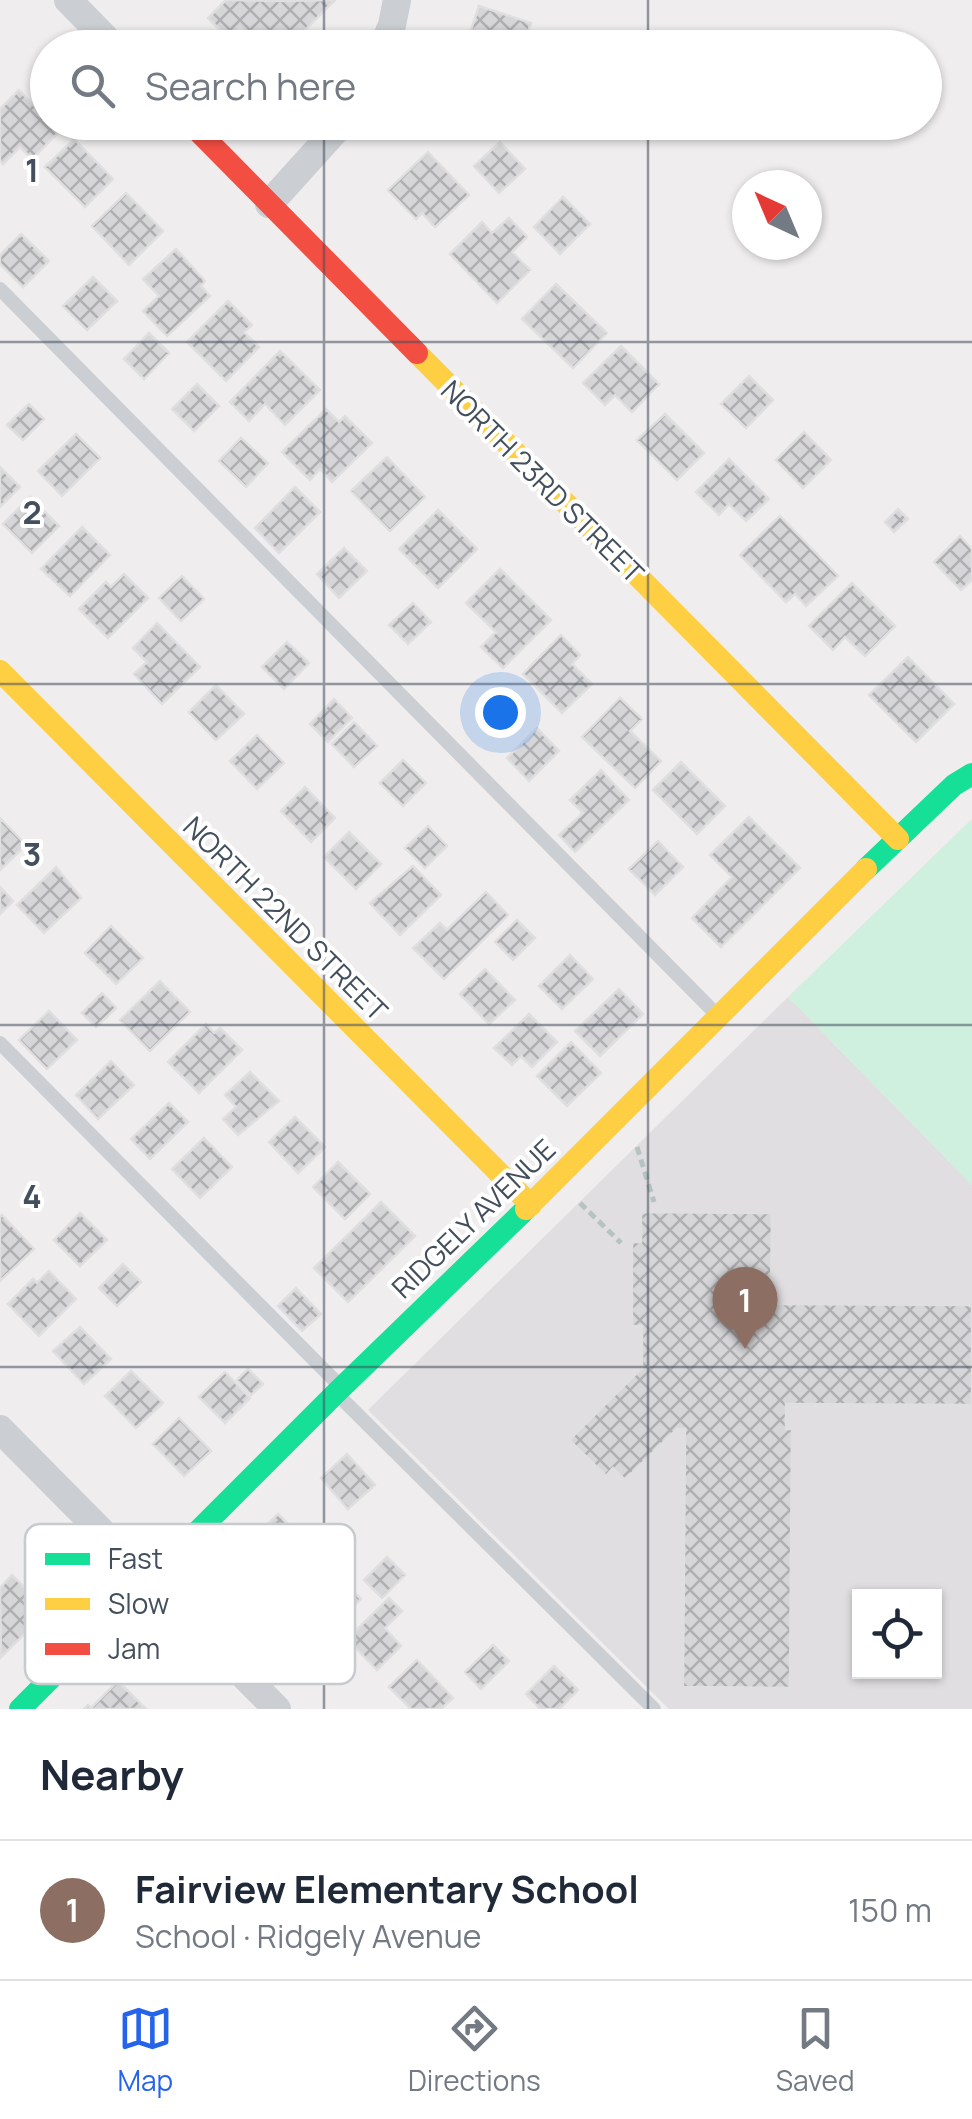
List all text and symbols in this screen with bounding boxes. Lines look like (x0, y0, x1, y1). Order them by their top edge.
search box (30, 30, 942, 140)
icon: search (65, 58, 120, 113)
text: Search here (145, 59, 356, 111)
text: 1 (25, 148, 39, 192)
north arrow (732, 170, 822, 260)
street label: NORTH 23RD STREET (433, 371, 653, 591)
text: 2 (22, 490, 42, 534)
your location (475, 687, 526, 738)
street label: NORTH 22ND STREET (176, 808, 397, 1029)
text: 3 (23, 832, 41, 876)
street label: RIDGELY AVENUE (383, 1130, 563, 1306)
text: 4 (22, 1174, 42, 1218)
pin: 1 (712, 1266, 778, 1349)
legend (25, 1524, 355, 1684)
text: Fast (108, 1539, 163, 1577)
text: Slow (108, 1584, 169, 1622)
map controls (852, 1589, 942, 1679)
button: locate (852, 1589, 942, 1679)
text: Jam (108, 1629, 160, 1667)
text: Nearby (40, 1745, 184, 1803)
text: Fairview Elementary School (135, 1862, 639, 1914)
text: 1 (65, 1888, 80, 1932)
text: 150 m (848, 1888, 932, 1932)
text: School · Ridgely Avenue (135, 1914, 481, 1958)
tab: Map (117, 2001, 173, 2099)
tab: Directions (408, 2001, 541, 2099)
tab: Saved (776, 2001, 855, 2099)

